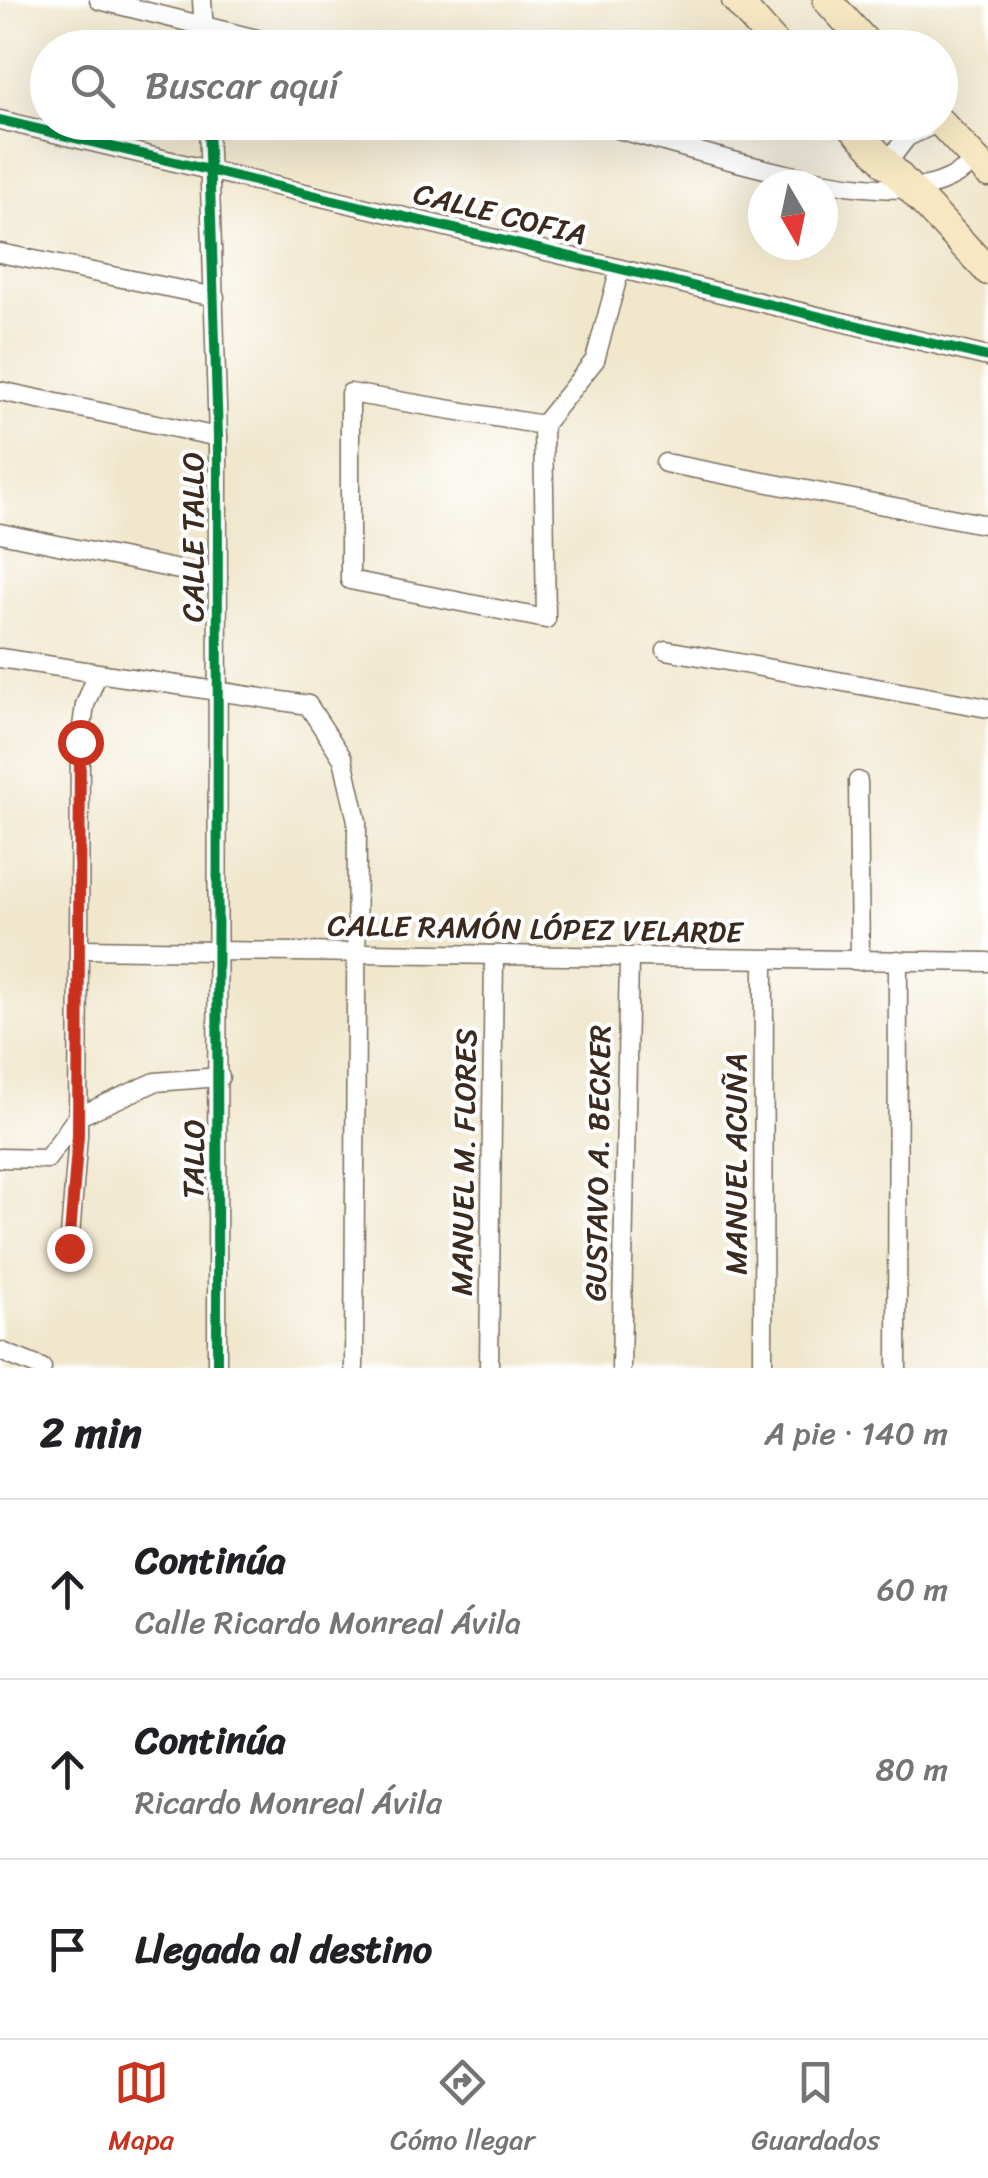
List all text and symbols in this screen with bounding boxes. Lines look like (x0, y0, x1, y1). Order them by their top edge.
search box (30, 30, 958, 140)
text: Buscar aquí (145, 52, 339, 119)
icon: search (65, 58, 120, 113)
street label: CALLE COFIA (408, 166, 592, 262)
north arrow (748, 170, 838, 260)
street label: CALLE TALLO (166, 452, 220, 622)
route start (58, 720, 104, 766)
street label: CALLE RAMÓN LÓPEZ VELARDE (327, 898, 745, 960)
street label: GUSTAVO A. BECKER (569, 1024, 627, 1302)
street label: MANUEL M. FLORES (435, 1027, 493, 1296)
street label: MANUEL ACUÑA (709, 1053, 763, 1275)
street label: TALLO (166, 1119, 222, 1199)
route end (47, 1226, 93, 1272)
text: 2 min (40, 1396, 142, 1470)
text: A pie · 140 m (764, 1405, 948, 1462)
text: Continúa (135, 1527, 286, 1594)
text: 60 m (877, 1561, 948, 1618)
icon: ahead (40, 1562, 95, 1617)
text: Calle Ricardo Monreal Ávila (135, 1594, 521, 1651)
text: Continúa (135, 1707, 286, 1774)
text: 80 m (876, 1741, 948, 1798)
icon: ahead (40, 1742, 95, 1797)
text: Ricardo Monreal Ávila (135, 1774, 442, 1831)
text: Llegada al destino (135, 1916, 432, 1983)
icon: arrive (40, 1922, 95, 1977)
tab: Mapa (108, 2055, 174, 2164)
tab: Cómo llegar (390, 2055, 535, 2164)
tab: Guardados (751, 2055, 880, 2164)

